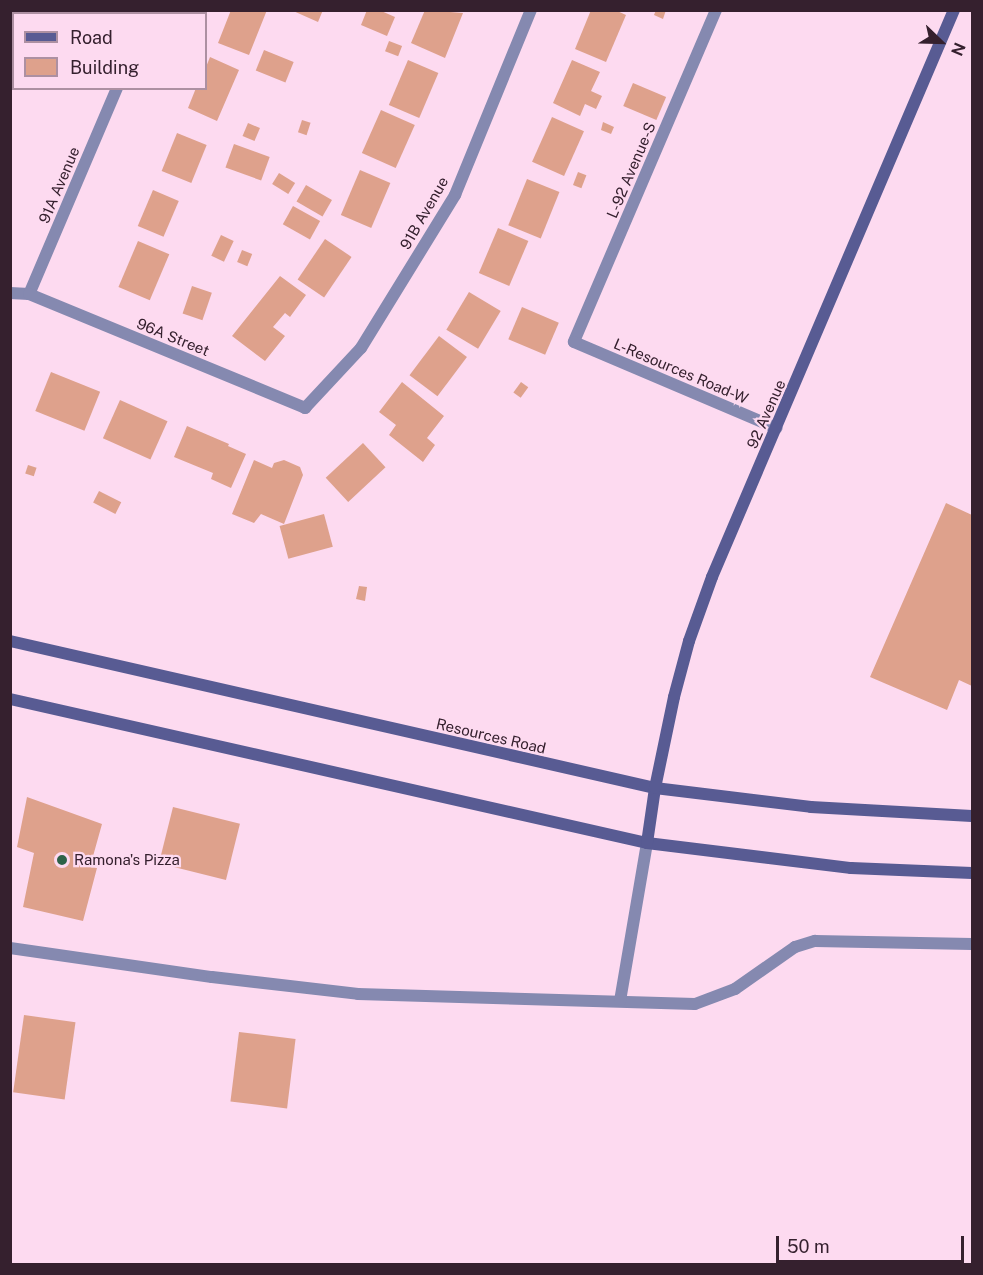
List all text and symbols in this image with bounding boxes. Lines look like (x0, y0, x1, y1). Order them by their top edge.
legend (12, 12, 207, 90)
north arrow (911, 12, 971, 72)
text: Road (70, 27, 113, 48)
text: N (947, 40, 969, 59)
text: Building (70, 57, 139, 78)
street label: L-92 Avenue-S (603, 119, 659, 221)
street label: 91A Avenue (35, 144, 83, 226)
street label: 91B Avenue (396, 174, 452, 252)
street label: 96A Street (134, 314, 212, 360)
street label: L-Resources Road-W (611, 334, 751, 408)
street label: 92 Avenue (743, 377, 789, 451)
street label: Resources Road (434, 715, 548, 757)
place label: Ramona's Pizza (74, 851, 180, 869)
marker: Ramona's Pizza (55, 853, 69, 867)
scale bar (779, 1224, 966, 1262)
text: 50 m (787, 1236, 830, 1257)

